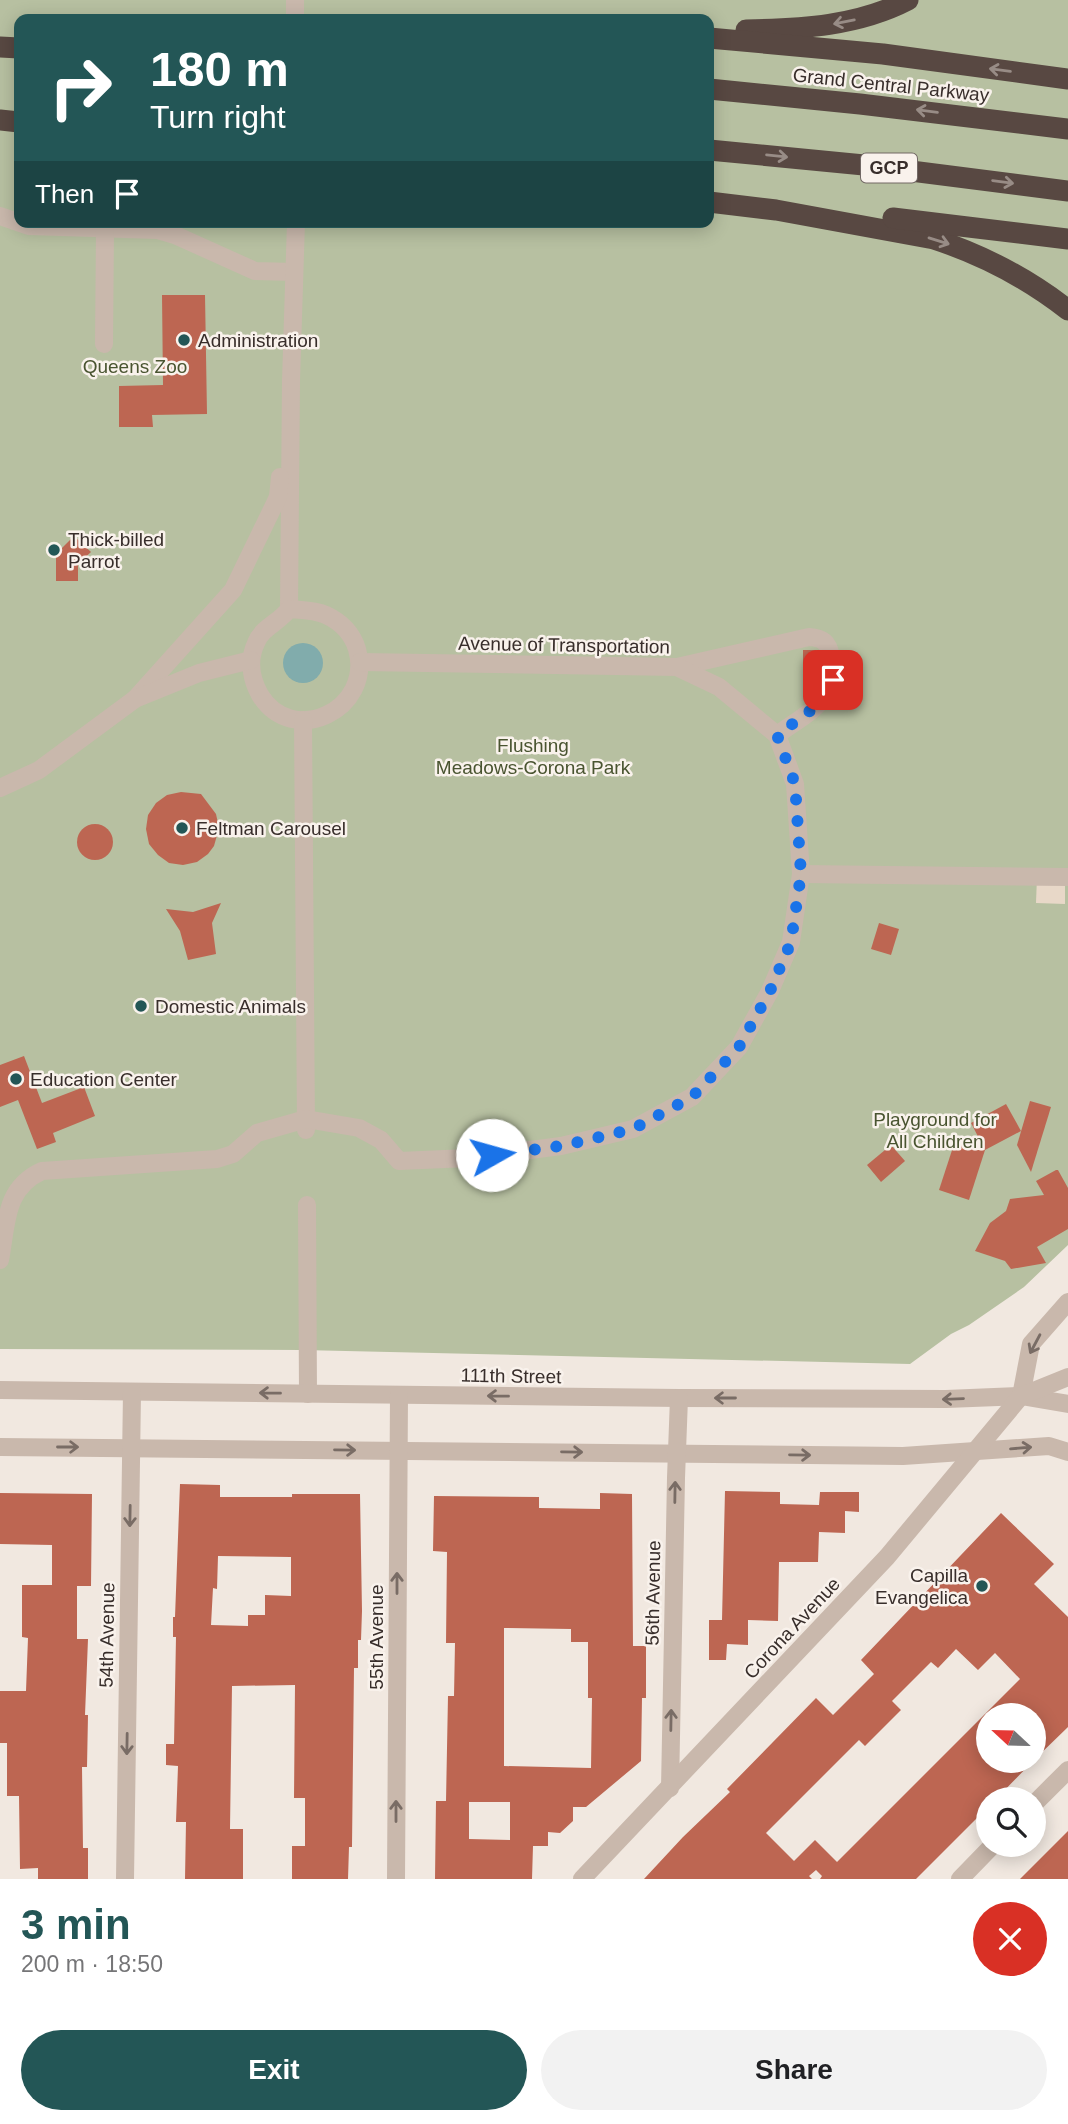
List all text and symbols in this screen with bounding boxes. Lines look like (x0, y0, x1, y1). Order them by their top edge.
one-way arrow (833, 15, 856, 29)
icon: right (35, 42, 126, 133)
text: 180 m (150, 42, 289, 96)
one-way arrow (990, 63, 1012, 76)
street label: Grand Central Parkway (792, 64, 991, 106)
text: Turn right (150, 99, 286, 135)
one-way arrow (917, 105, 939, 118)
one-way arrow (765, 150, 788, 163)
road number: GCP (861, 154, 917, 182)
icon: arrive (108, 175, 146, 213)
one-way arrow (991, 175, 1014, 188)
text: Then (35, 179, 94, 209)
one-way arrow (928, 236, 950, 249)
place label: Administration (198, 330, 318, 351)
marker: Administration (176, 332, 192, 348)
park label: Queens Zoo (83, 356, 187, 377)
place label: Thick-billed Parrot (68, 529, 164, 572)
marker: Thick-billed Parrot (46, 542, 62, 558)
street label: Avenue of Transportation (458, 633, 670, 657)
pin (803, 650, 863, 710)
icon: arrive (814, 661, 852, 699)
park label: Flushing Meadows-Corona Park (436, 735, 631, 778)
place label: Feltman Carousel (196, 818, 346, 839)
marker: Feltman Carousel (174, 820, 190, 836)
place label: Domestic Animals (155, 996, 306, 1017)
marker: Domestic Animals (133, 998, 149, 1014)
place label: Education Center (30, 1069, 177, 1090)
marker: Education Center (8, 1071, 24, 1087)
park label: Playground for All Children (873, 1109, 997, 1152)
position arrow (455, 1118, 529, 1192)
one-way arrow (1027, 1333, 1041, 1354)
street label: 111th Street (460, 1365, 562, 1387)
one-way arrow (259, 1386, 282, 1400)
one-way arrow (487, 1390, 510, 1403)
one-way arrow (714, 1391, 737, 1405)
one-way arrow (942, 1392, 965, 1405)
one-way arrow (56, 1441, 79, 1454)
one-way arrow (1009, 1441, 1031, 1454)
one-way arrow (333, 1443, 356, 1457)
one-way arrow (560, 1445, 583, 1459)
one-way arrow (788, 1448, 811, 1462)
one-way arrow (669, 1481, 682, 1504)
one-way arrow (123, 1504, 137, 1527)
street label: 56th Avenue (642, 1540, 664, 1646)
place label: Capilla Evangelica (875, 1565, 968, 1608)
one-way arrow (390, 1572, 404, 1595)
street label: Corona Avenue (740, 1573, 844, 1683)
marker: Capilla Evangelica (974, 1578, 990, 1594)
street label: 54th Avenue (96, 1582, 118, 1688)
street label: 55th Avenue (366, 1584, 387, 1690)
north arrow (976, 1703, 1046, 1773)
map controls (976, 1703, 1046, 1857)
one-way arrow (665, 1709, 678, 1732)
one-way arrow (120, 1732, 134, 1755)
button: search (976, 1787, 1046, 1857)
one-way arrow (389, 1800, 403, 1823)
text: 3 min (21, 1901, 131, 1948)
button: close (973, 1902, 1047, 1976)
text: 200 m · 18:50 (21, 1951, 163, 1977)
button: Exit (21, 2030, 527, 2110)
button: Share (541, 2030, 1047, 2110)

